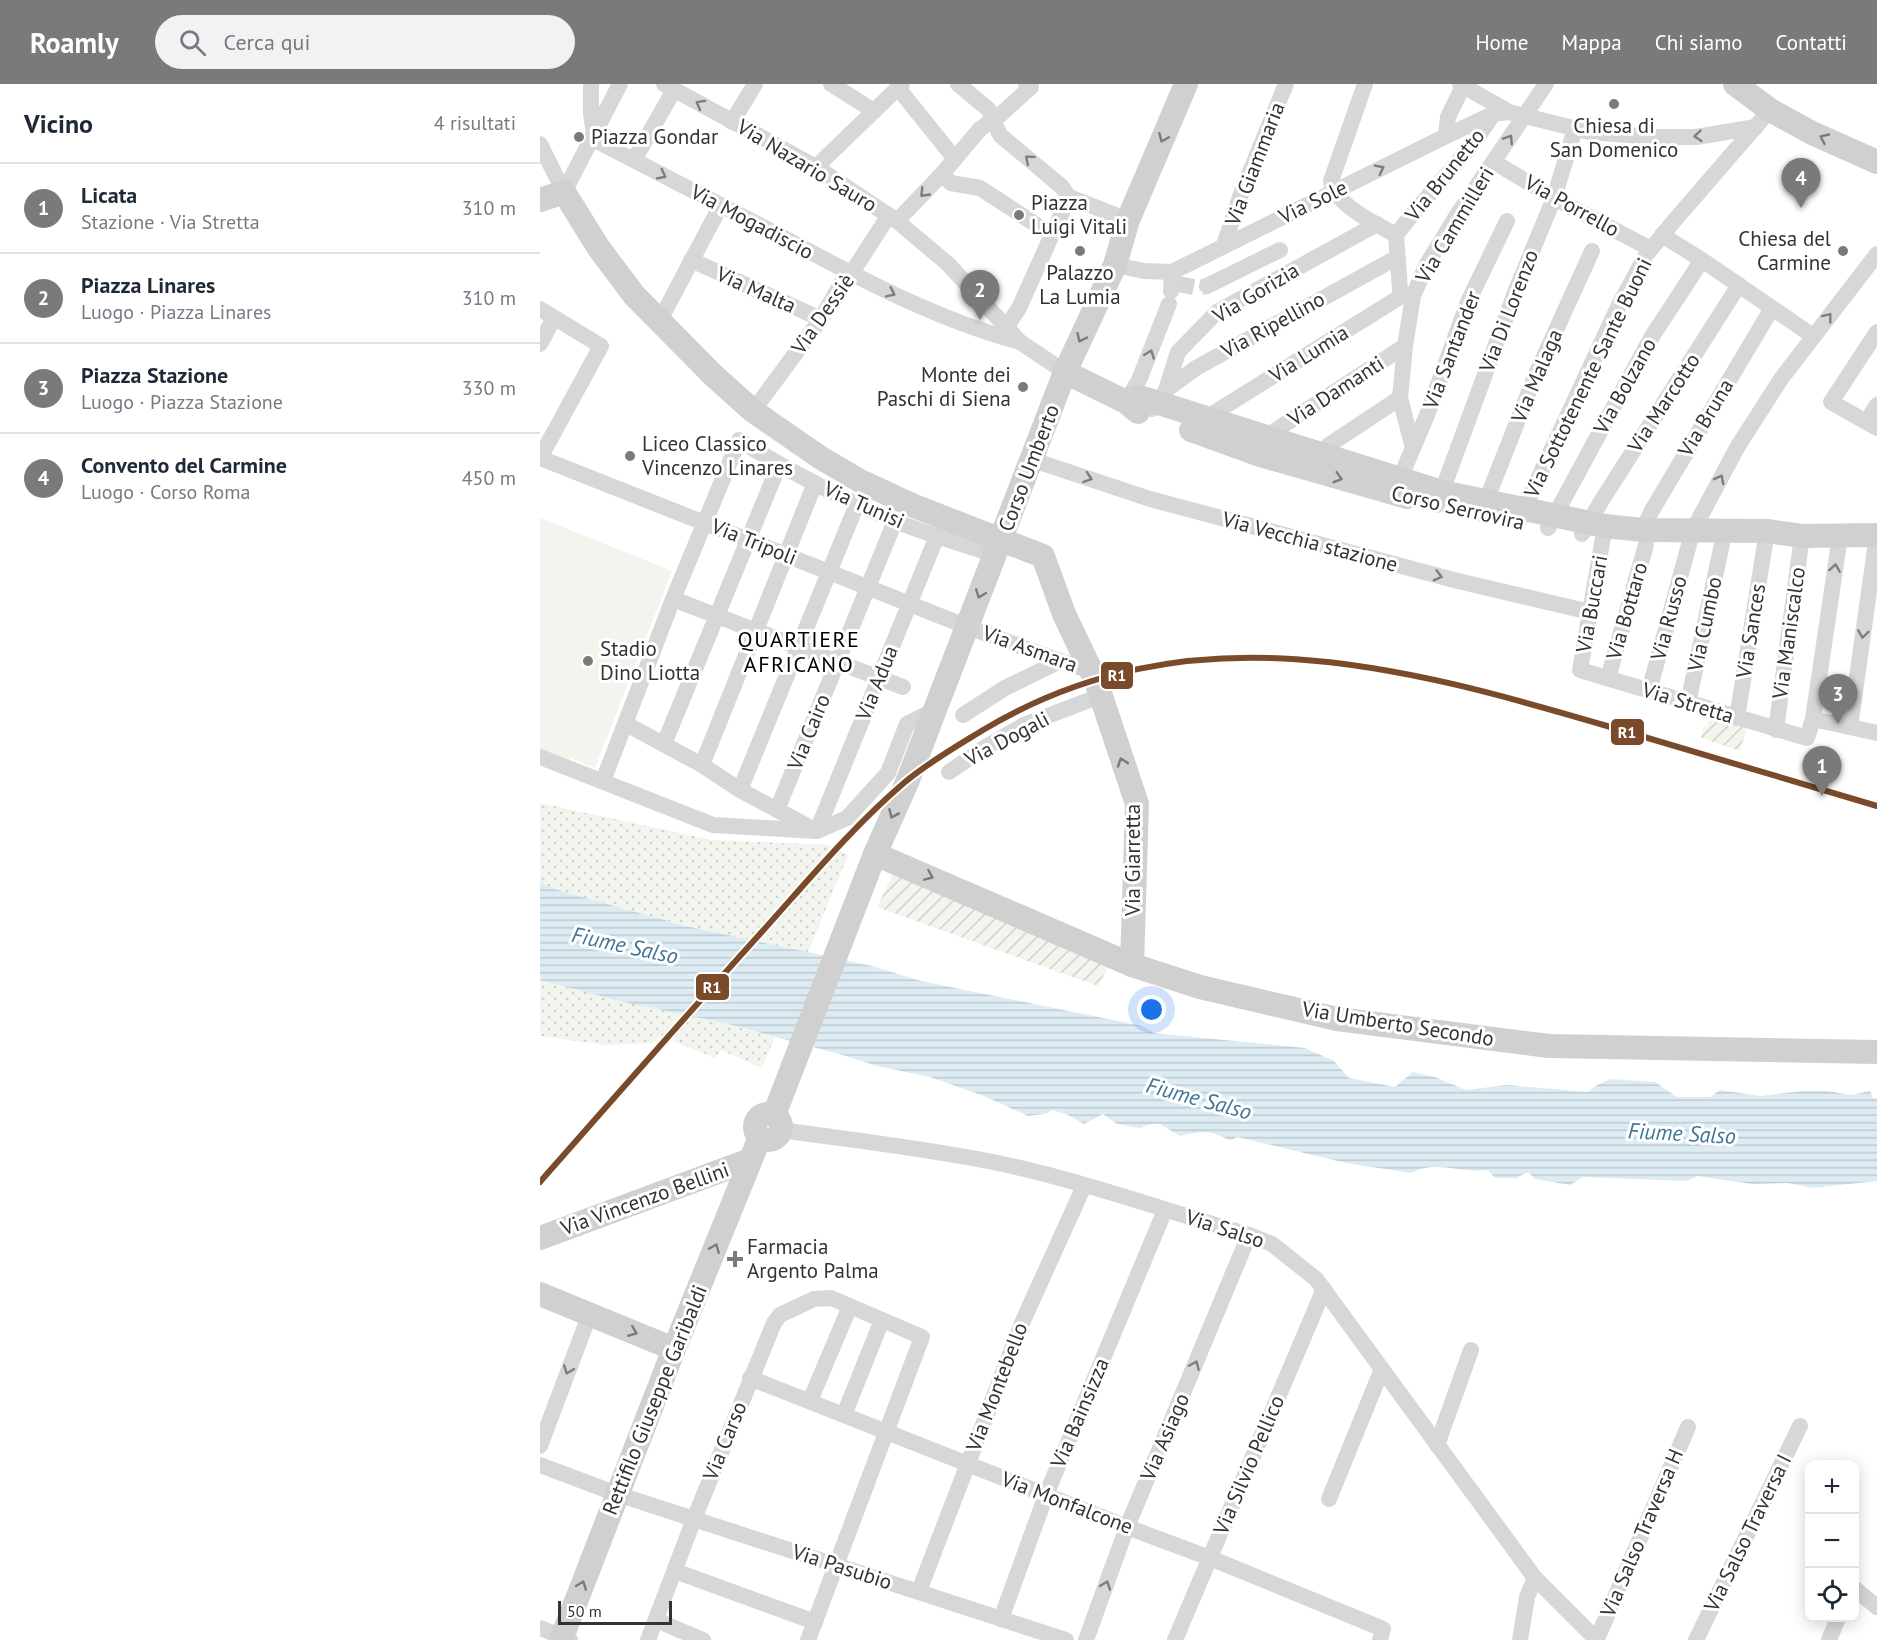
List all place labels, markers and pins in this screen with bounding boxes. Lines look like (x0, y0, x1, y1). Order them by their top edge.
marker: Chiesa di San Domenico (1607, 97, 1621, 111)
place label: Chiesa di San Domenico (1550, 112, 1678, 163)
place label: Piazza Gondar (591, 123, 718, 150)
marker: Piazza Gondar (572, 130, 586, 144)
pin: 4 (1782, 158, 1820, 208)
place label: Piazza Luigi Vitali (1031, 189, 1127, 240)
marker: Piazza Luigi Vitali (1012, 208, 1026, 222)
place label: Chiesa del Carmine (1738, 225, 1831, 276)
marker: Palazzo La Lumia (1073, 244, 1087, 258)
marker: Chiesa del Carmine (1836, 244, 1850, 258)
place label: Palazzo La Lumia (1039, 259, 1121, 310)
pin: 2 (960, 270, 1000, 320)
place label: Monte dei Paschi di Siena (877, 361, 1011, 412)
marker: Monte dei Paschi di Siena (1016, 380, 1030, 394)
place label: Liceo Classico Vincenzo Linares (641, 430, 793, 481)
marker: Liceo Classico Vincenzo Linares (623, 449, 637, 463)
place label: Stadio Dino Liotta (600, 635, 700, 686)
marker: Stadio Dino Liotta (581, 654, 595, 668)
pin: 3 (1818, 674, 1858, 724)
pin: 1 (1802, 746, 1842, 796)
place label: Farmacia Argento Palma (747, 1233, 879, 1284)
marker: Farmacia Argento Palma (728, 1252, 742, 1266)

